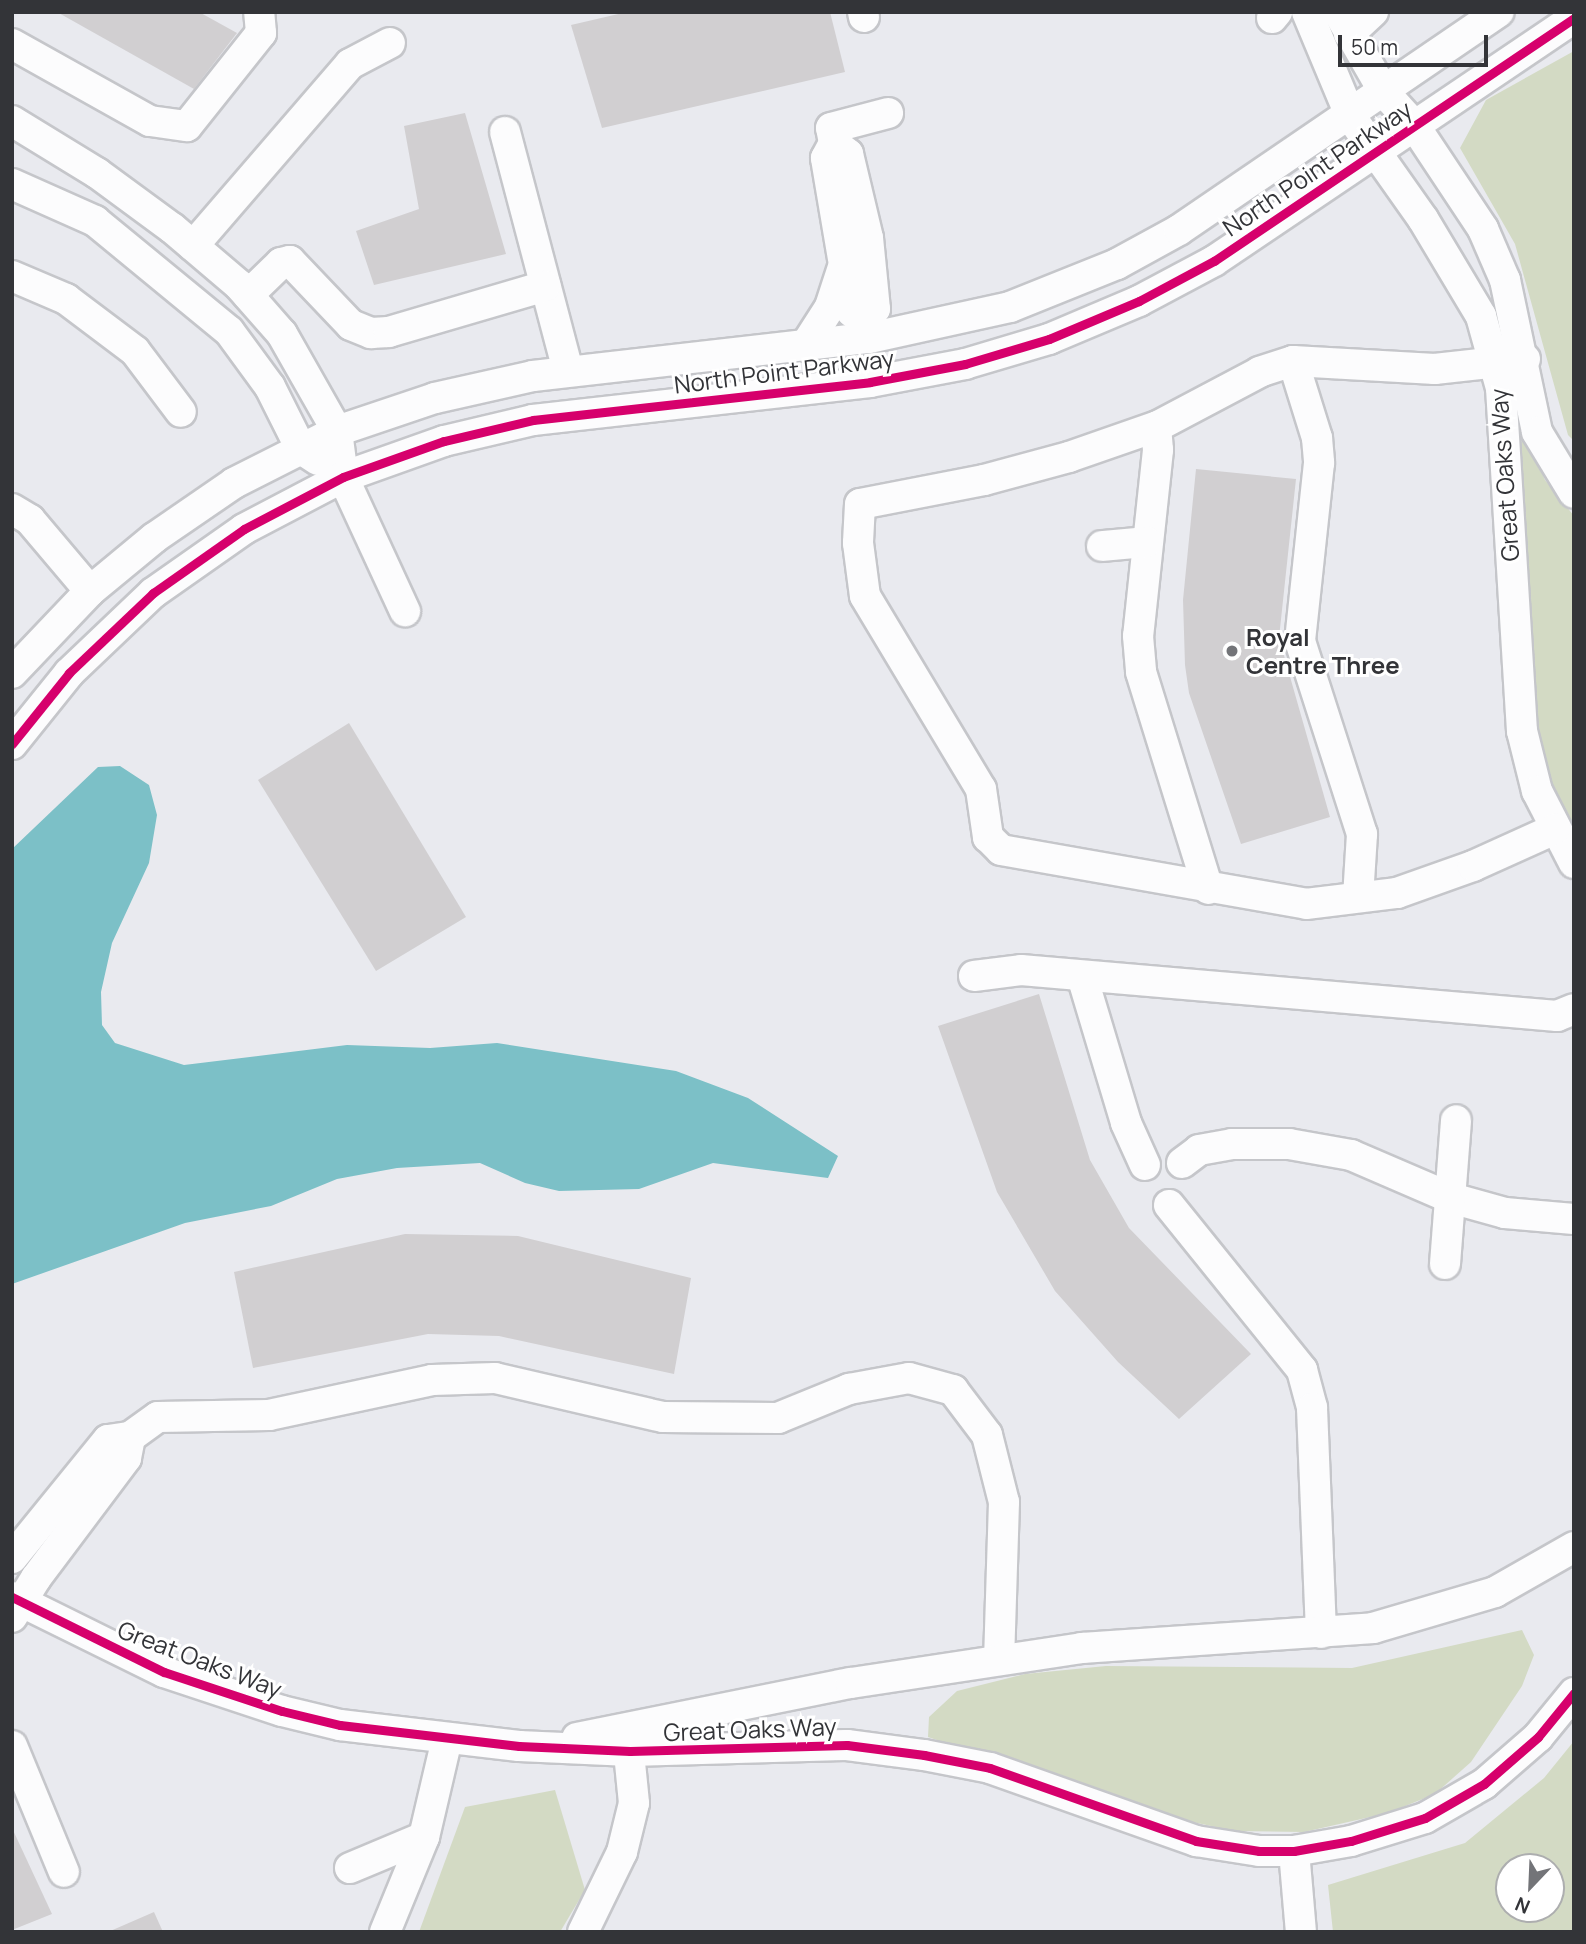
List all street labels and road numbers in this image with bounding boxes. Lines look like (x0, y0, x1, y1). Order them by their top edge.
street label: North Point Parkway (1217, 94, 1417, 242)
street label: North Point Parkway (672, 343, 896, 399)
street label: Great Oaks Way (1484, 388, 1524, 562)
street label: Great Oaks Way (114, 1615, 286, 1703)
street label: Great Oaks Way (663, 1712, 837, 1746)

